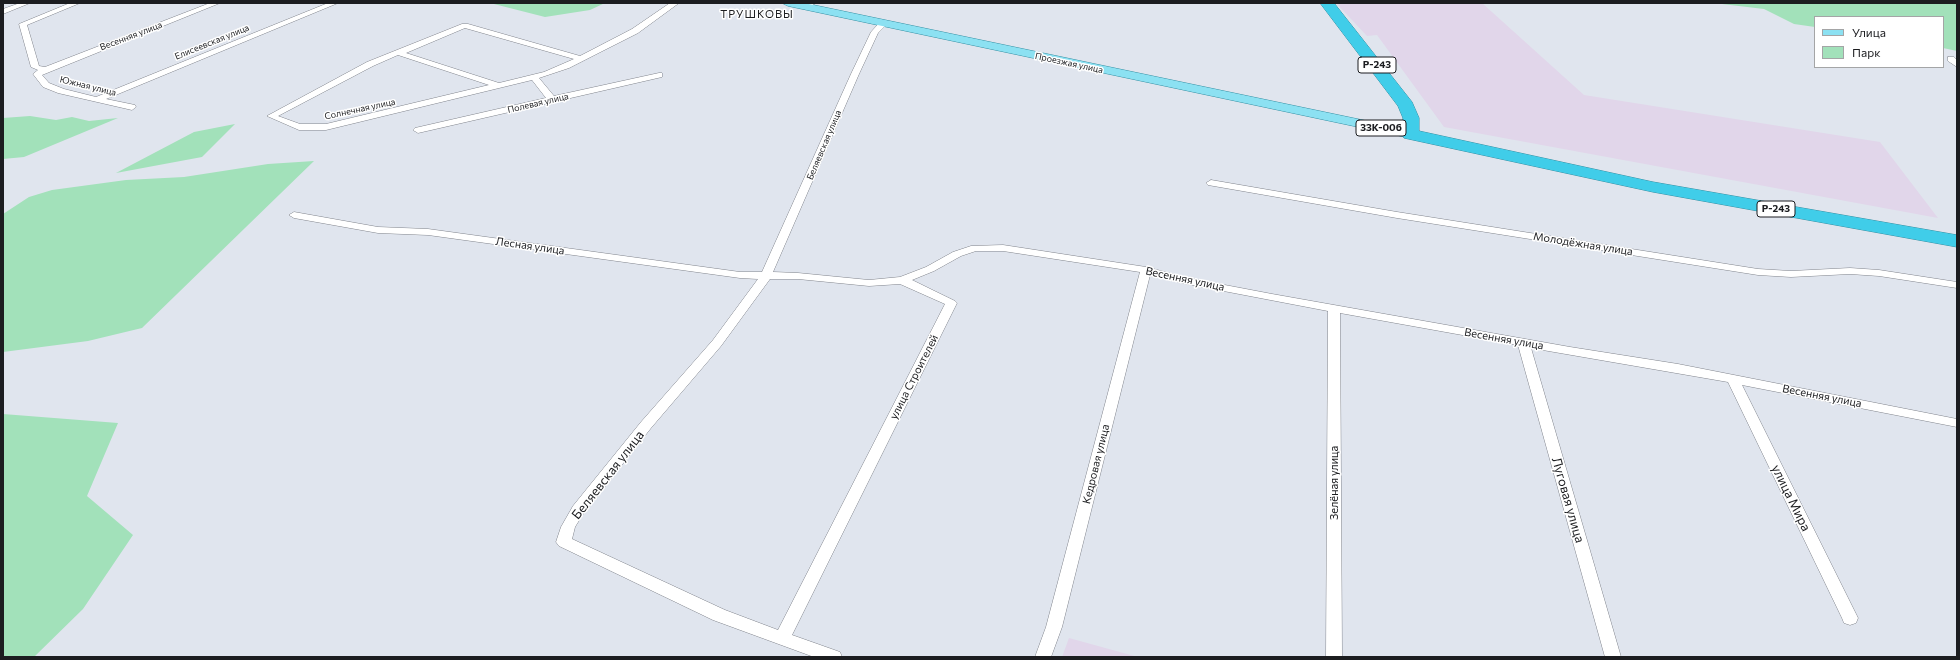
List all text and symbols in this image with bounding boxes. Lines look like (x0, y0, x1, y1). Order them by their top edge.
district label: ТРУШКОВЫ (720, 7, 794, 21)
legend (1814, 16, 1944, 68)
street label: Весенняя улица (98, 19, 164, 53)
street label: Елисеевская улица (173, 22, 251, 62)
text: Улица (1852, 25, 1886, 39)
text: Парк (1852, 45, 1881, 59)
street label: Проезжая улица (1034, 51, 1104, 75)
road number: Р-243 (1358, 57, 1396, 73)
street label: Южная улица (59, 74, 117, 98)
street label: Полевая улица (506, 91, 570, 115)
street label: Солнечная улица (324, 96, 396, 122)
street label: Беляевская улица (804, 108, 844, 182)
road number: 33К-006 (1356, 120, 1406, 136)
road number: Р-243 (1757, 201, 1795, 217)
street label: Молодёжная улица (1532, 230, 1634, 258)
street label: Лесная улица (495, 235, 565, 257)
street label: Весенняя улица (1144, 264, 1226, 294)
street label: Весенняя улица (1463, 326, 1545, 352)
street label: улица Строителей (887, 332, 941, 422)
street label: Весенняя улица (1781, 382, 1863, 410)
street label: Кедровая улица (1080, 423, 1112, 505)
street label: Беляевская улица (569, 428, 647, 522)
street label: Зелёная улица (1327, 446, 1341, 520)
street label: Луговая улица (1548, 455, 1588, 545)
street label: улица Мира (1768, 462, 1814, 534)

